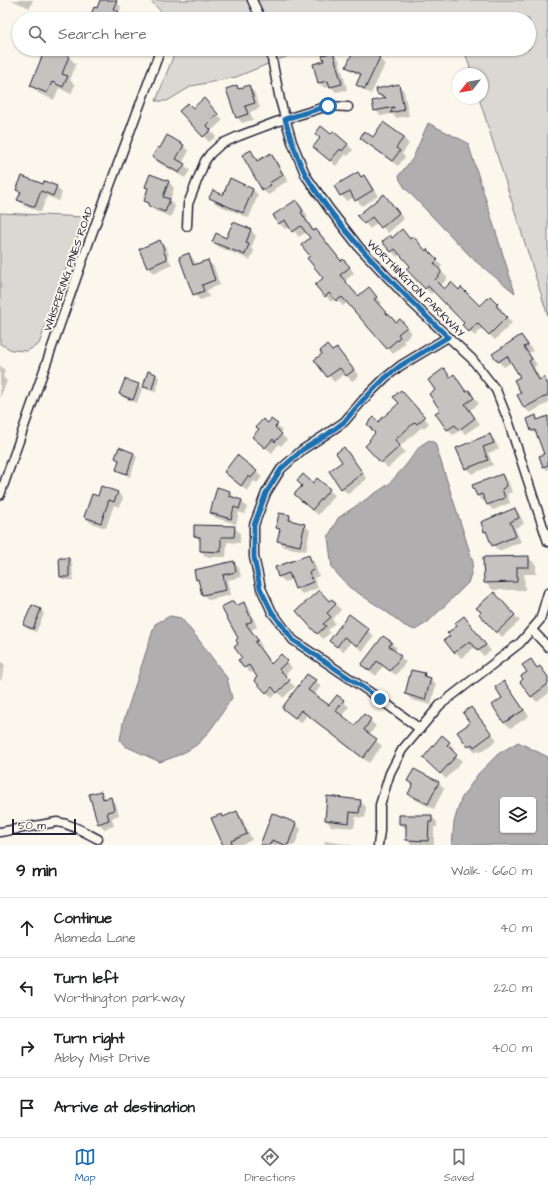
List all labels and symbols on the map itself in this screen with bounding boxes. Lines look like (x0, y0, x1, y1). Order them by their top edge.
north arrow (452, 68, 488, 104)
route start (319, 97, 337, 115)
street label: WHISPERING PINES ROAD (40, 205, 97, 333)
street label: WORTHINGTON PARKWAY (363, 236, 468, 341)
route end (371, 690, 389, 708)
scale bar (12, 817, 76, 836)

